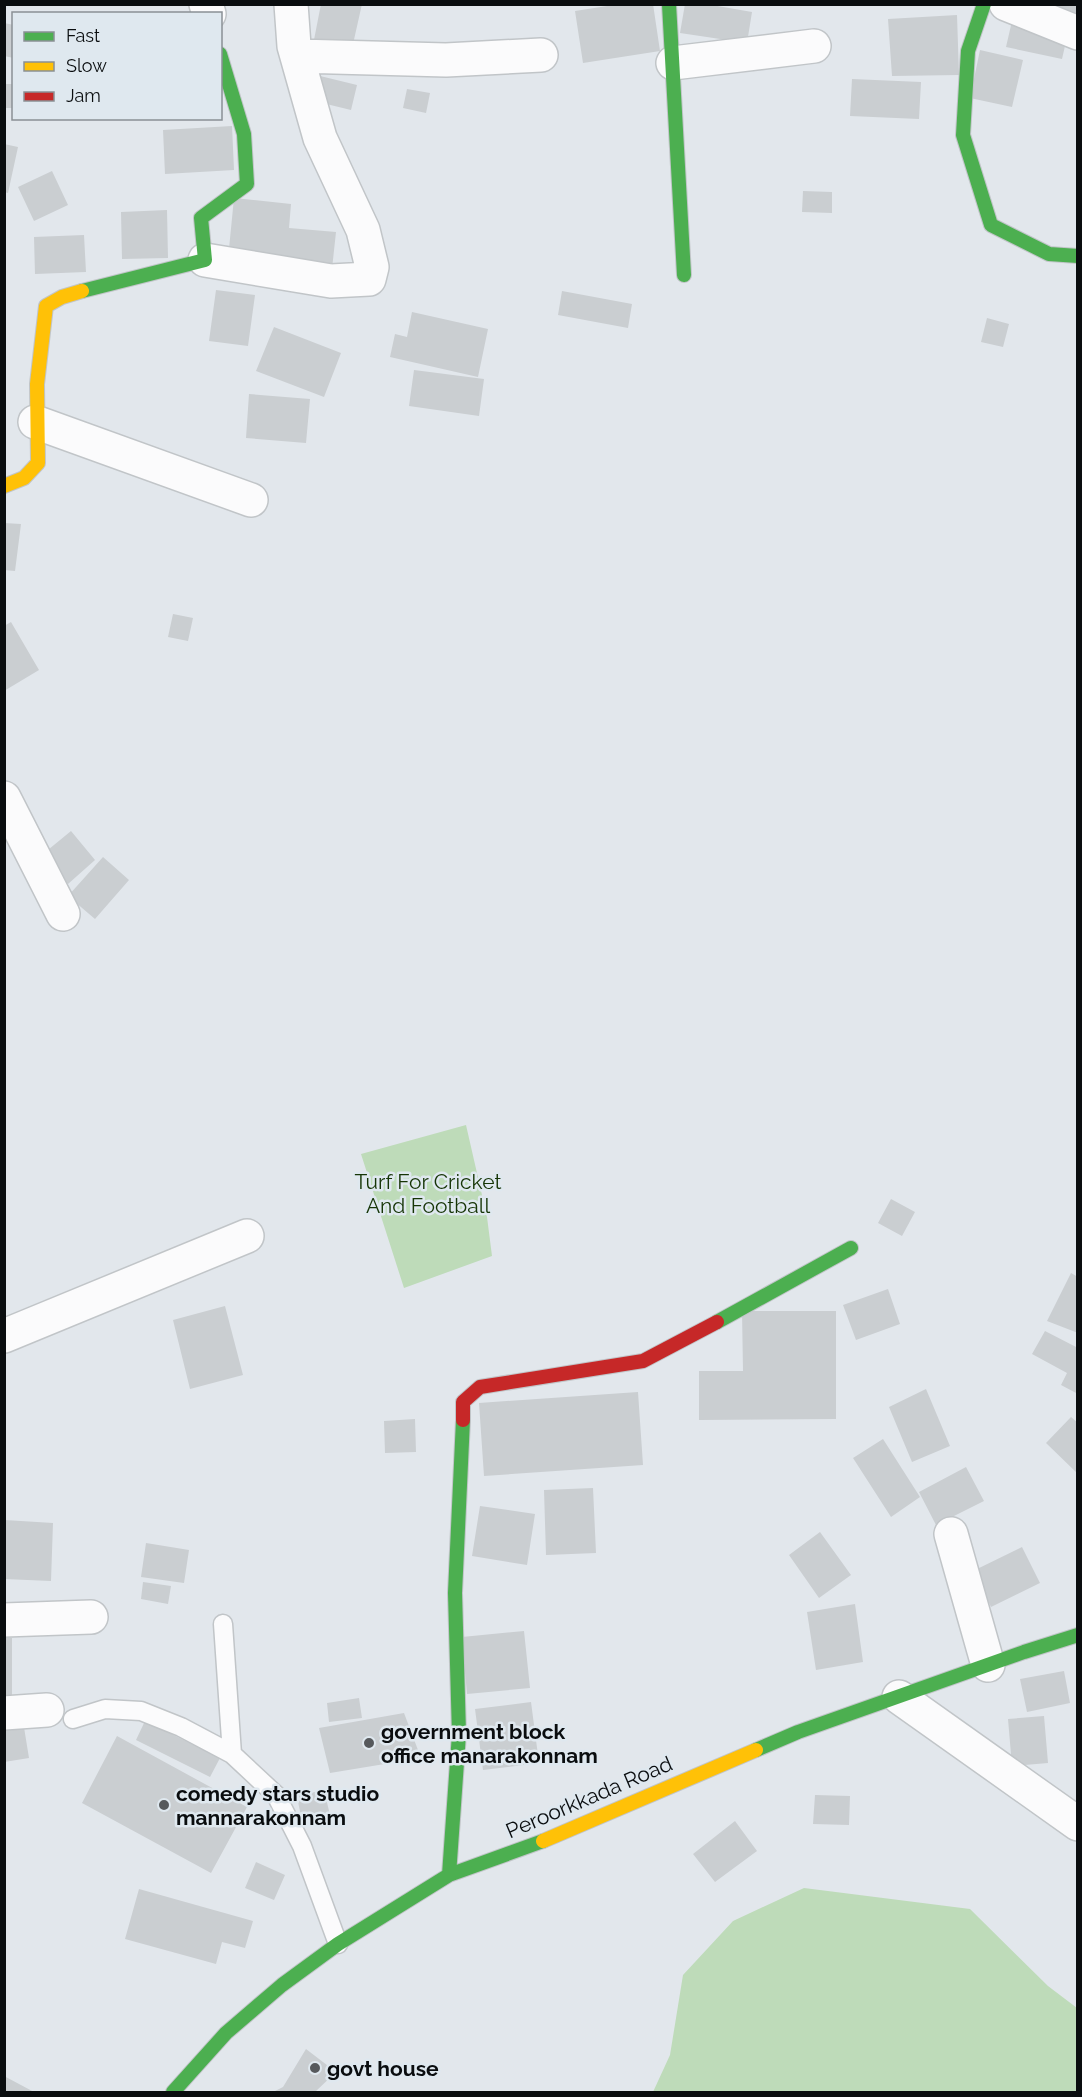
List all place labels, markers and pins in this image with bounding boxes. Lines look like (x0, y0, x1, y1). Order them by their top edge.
place label: government block office manarakonnam (381, 1719, 598, 1768)
marker: government block office manarakonnam (362, 1736, 376, 1750)
place label: comedy stars studio mannarakonnam (176, 1781, 379, 1830)
marker: comedy stars studio mannarakonnam (157, 1798, 171, 1812)
place label: govt house (327, 2056, 439, 2081)
marker: govt house (308, 2061, 322, 2075)

